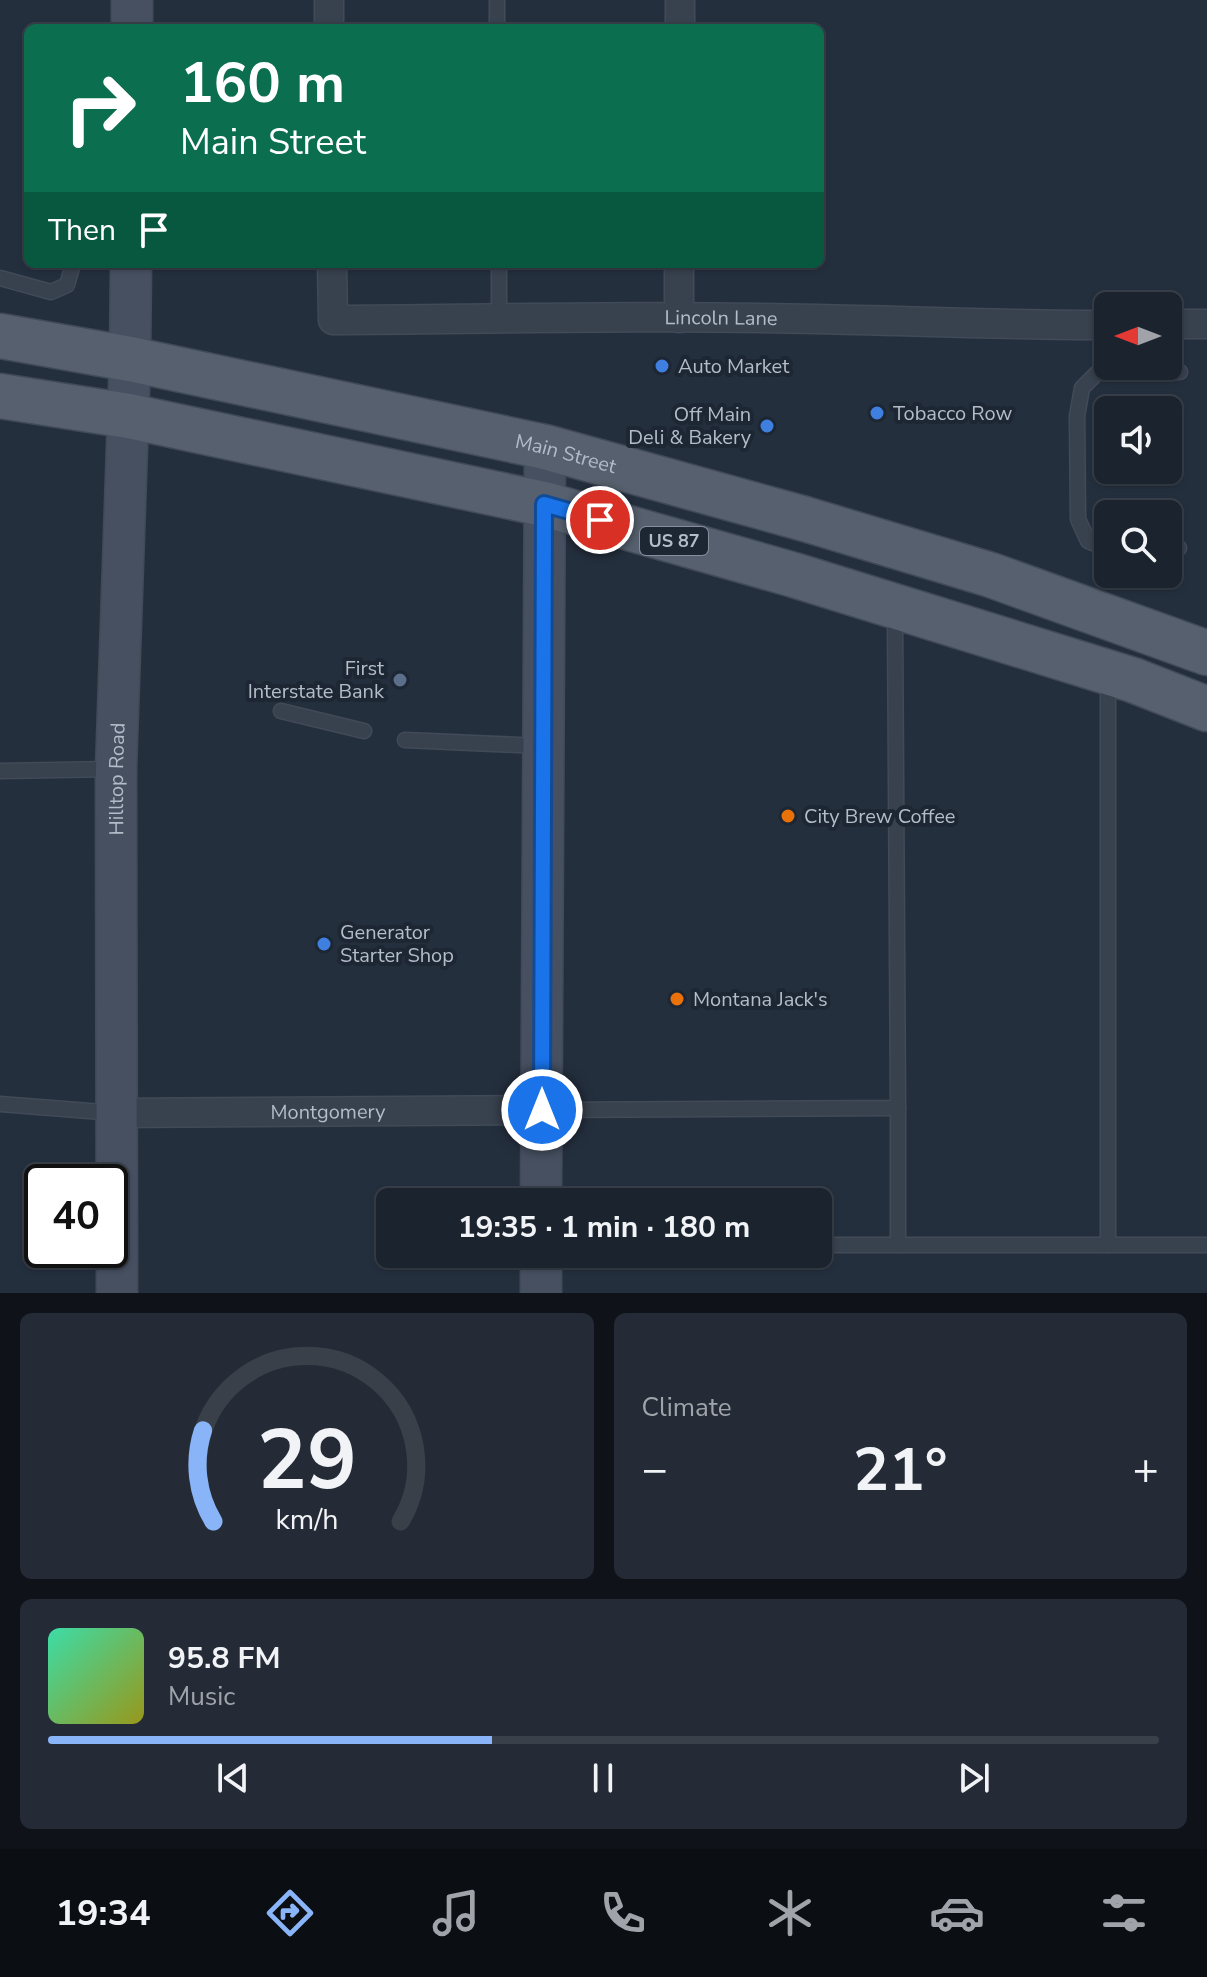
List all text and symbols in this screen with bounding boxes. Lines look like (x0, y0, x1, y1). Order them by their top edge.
text: 160 m (180, 45, 345, 122)
icon: right (48, 56, 152, 160)
text: Main Street (180, 118, 366, 167)
icon: arrive (132, 208, 176, 252)
text: Then (48, 210, 116, 251)
north arrow (1094, 292, 1182, 380)
map controls (1094, 292, 1182, 588)
street label: Lincoln Lane (664, 304, 778, 332)
place label: Auto Market (678, 353, 790, 380)
marker: Auto Market (653, 357, 671, 375)
button: sound (1094, 396, 1182, 484)
place label: Tobacco Row (893, 400, 1012, 427)
place label: Off Main Deli & Bakery (628, 401, 752, 451)
marker: Tobacco Row (868, 404, 886, 422)
marker: Off Main Deli & Bakery (758, 417, 776, 435)
street label: Main Street (513, 428, 620, 480)
pin (566, 486, 634, 554)
icon: arrive (578, 498, 622, 542)
button: search (1094, 500, 1182, 588)
road number: US 87 (640, 527, 708, 555)
place label: First Interstate Bank (248, 655, 385, 705)
marker: First Interstate Bank (391, 671, 409, 689)
street label: Hilltop Road (103, 722, 131, 836)
place label: City Brew Coffee (804, 803, 955, 830)
marker: City Brew Coffee (779, 807, 797, 825)
place label: Generator Starter Shop (340, 919, 454, 969)
marker: Generator Starter Shop (315, 935, 333, 953)
place label: Montana Jack's (693, 986, 828, 1013)
marker: Montana Jack's (668, 990, 686, 1008)
position arrow (500, 1068, 584, 1152)
street label: Montgomery (270, 1098, 386, 1125)
speed limit sign: 40 (24, 1164, 128, 1268)
text: 19:35 · 1 min · 180 m (458, 1207, 750, 1248)
text: Climate (642, 1390, 732, 1425)
text: 29 (257, 1404, 357, 1517)
text: 21° (853, 1429, 948, 1511)
text: − (642, 1440, 668, 1500)
text: + (1133, 1440, 1159, 1500)
text: km/h (275, 1500, 338, 1539)
text: 95.8 FM (168, 1638, 280, 1679)
text: Music (168, 1679, 235, 1714)
icon: previous (211, 1756, 255, 1800)
icon: pause (581, 1756, 625, 1800)
icon: next (952, 1756, 996, 1800)
icon: directions (262, 1885, 318, 1941)
icon: music (428, 1885, 484, 1941)
icon: phone (595, 1885, 651, 1941)
icon: climate (762, 1885, 818, 1941)
icon: car (929, 1885, 985, 1941)
icon: filters (1096, 1885, 1152, 1941)
text: 19:34 (55, 1889, 151, 1938)

